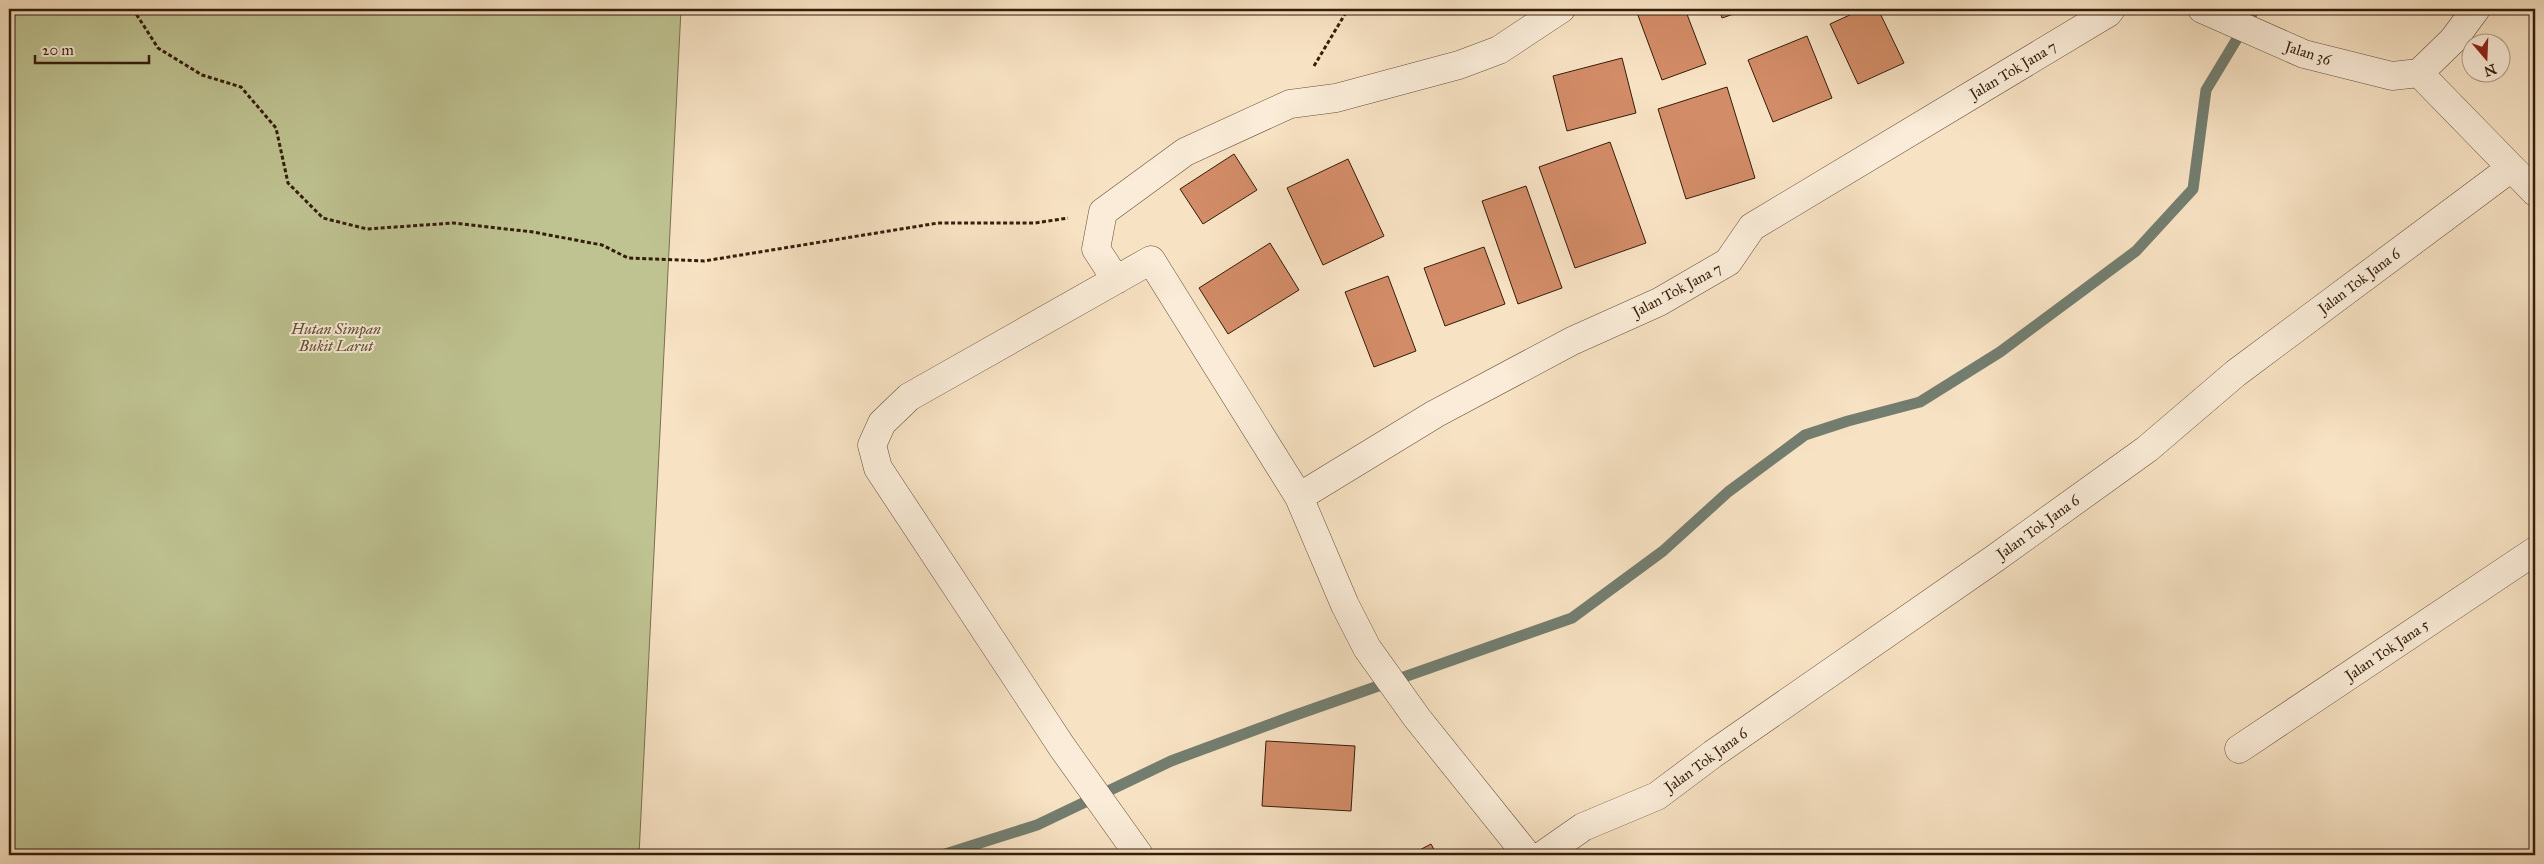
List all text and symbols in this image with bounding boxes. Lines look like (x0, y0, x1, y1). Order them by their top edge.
scale bar (35, 32, 149, 64)
north arrow (2462, 32, 2512, 82)
street label: Jalan 36 (2280, 36, 2335, 70)
street label: Jalan Tok Jana 7 (1965, 37, 2060, 105)
text: 20 m (42, 41, 74, 59)
text: N (2482, 60, 2498, 80)
street label: Jalan Tok Jana 6 (2313, 244, 2405, 320)
street label: Jalan Tok Jana 7 (1628, 259, 1725, 323)
park label: Hutan Simpan Bukit Larut (290, 320, 381, 355)
street label: Jalan Tok Jana 6 (1991, 490, 2085, 565)
street label: Jalan Tok Jana 5 (2340, 615, 2433, 687)
street label: Jalan Tok Jana 6 (1659, 723, 1753, 798)

